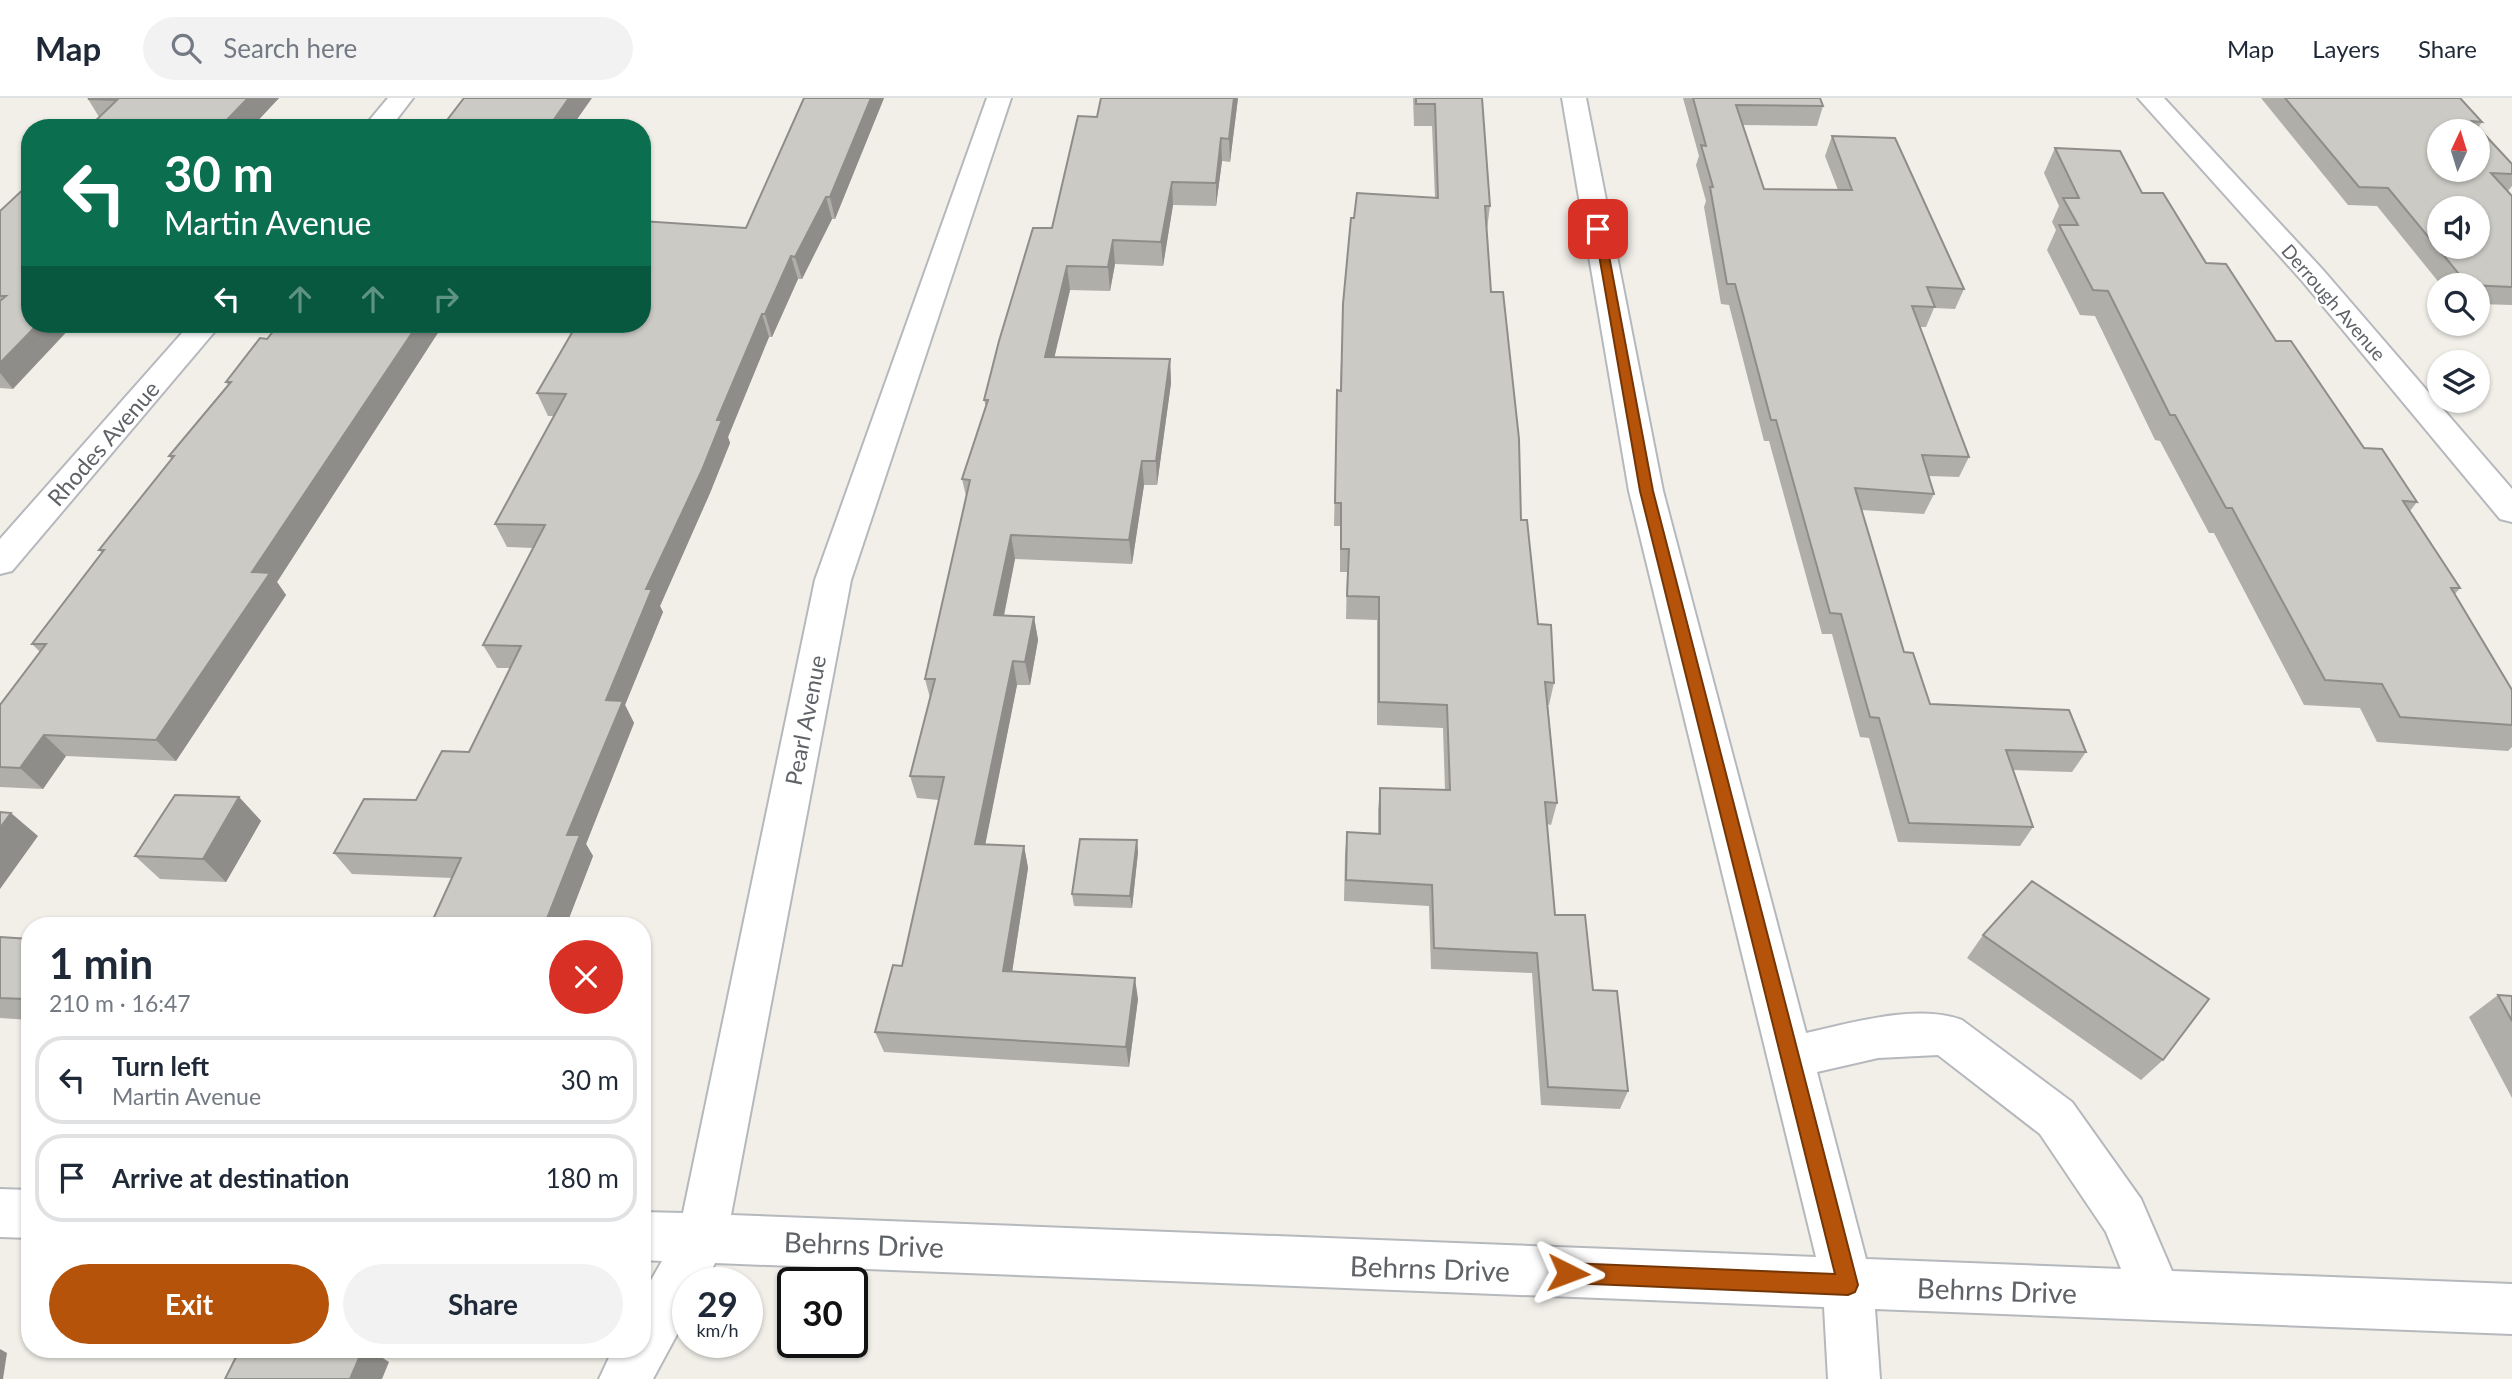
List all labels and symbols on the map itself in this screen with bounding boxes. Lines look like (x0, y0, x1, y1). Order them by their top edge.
north arrow (2427, 119, 2490, 182)
pin (1568, 199, 1628, 259)
street label: Derrough Avenue (2277, 239, 2391, 365)
street label: Rhodes Avenue (41, 375, 165, 511)
street label: Pearl Avenue (779, 653, 831, 787)
street label: Behrns Drive (783, 1224, 945, 1264)
position arrow (1531, 1236, 1605, 1310)
street label: Behrns Drive (1349, 1248, 1511, 1288)
speed limit sign: 30 (777, 1267, 868, 1358)
street label: Behrns Drive (1916, 1270, 2078, 1310)

